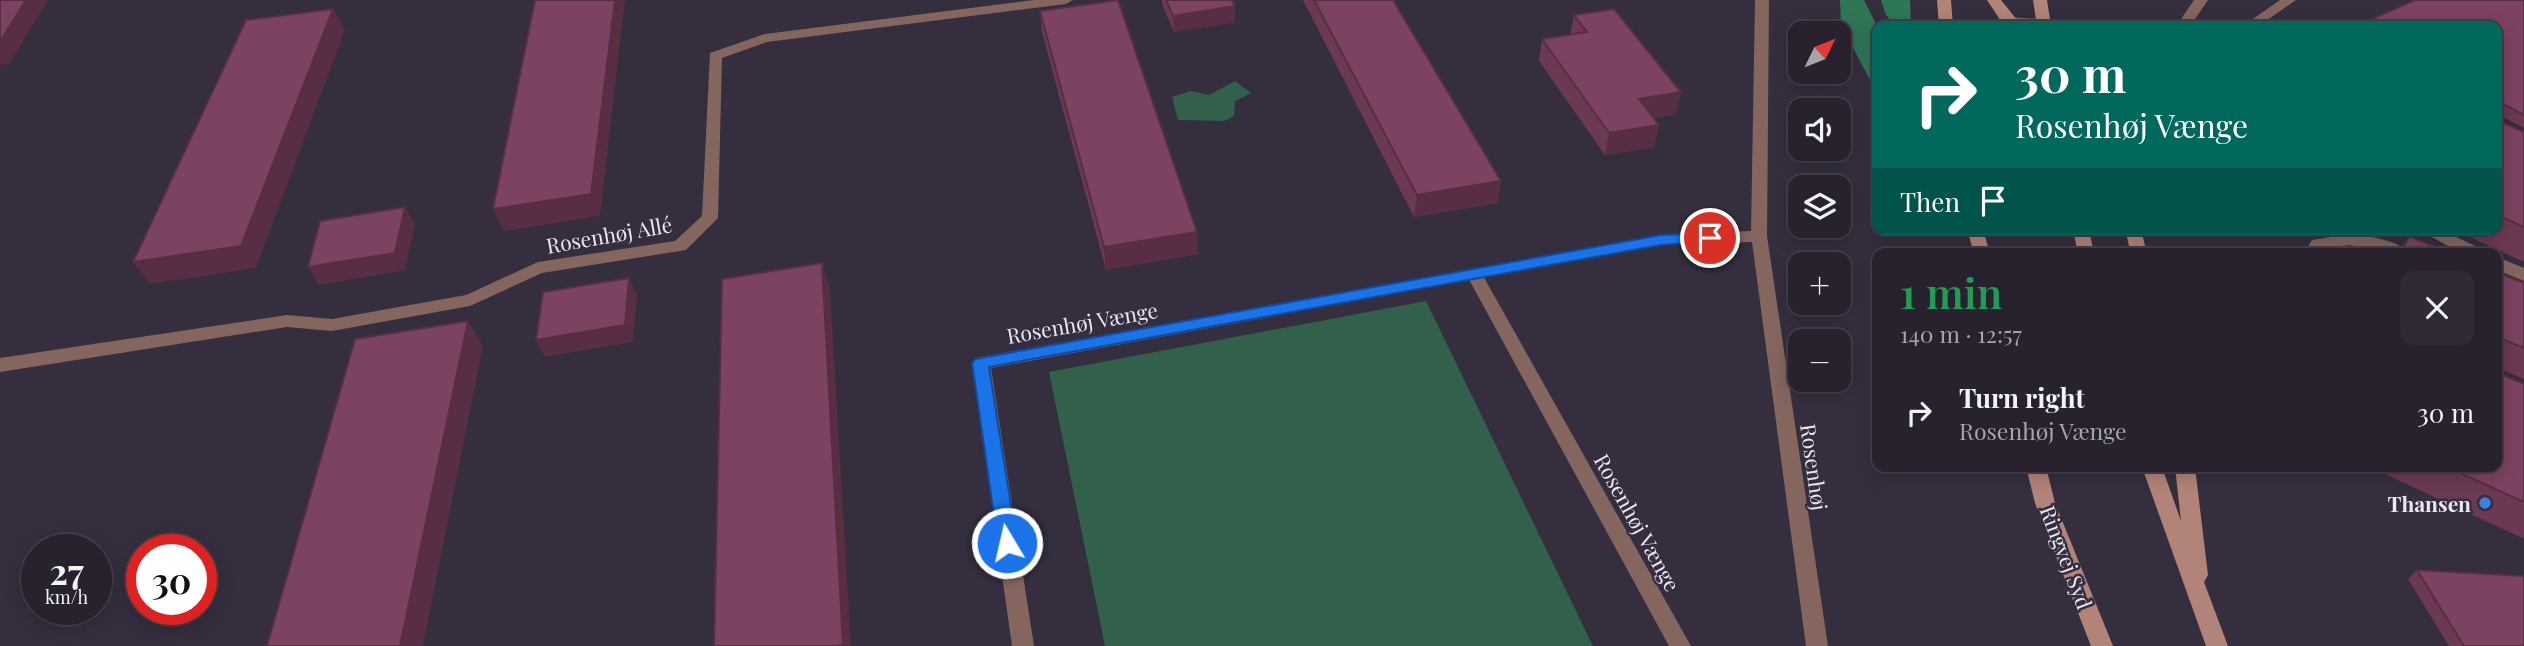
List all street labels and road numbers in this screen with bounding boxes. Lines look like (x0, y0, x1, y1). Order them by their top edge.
street label: Rosenhøj Allé (544, 209, 674, 259)
street label: Rosenhøj Vænge (1004, 295, 1160, 349)
street label: Rosenhøj (1795, 422, 1835, 512)
street label: Rosenhøj Vænge (1589, 448, 1687, 596)
street label: Ringvej Syd (2034, 501, 2100, 613)

